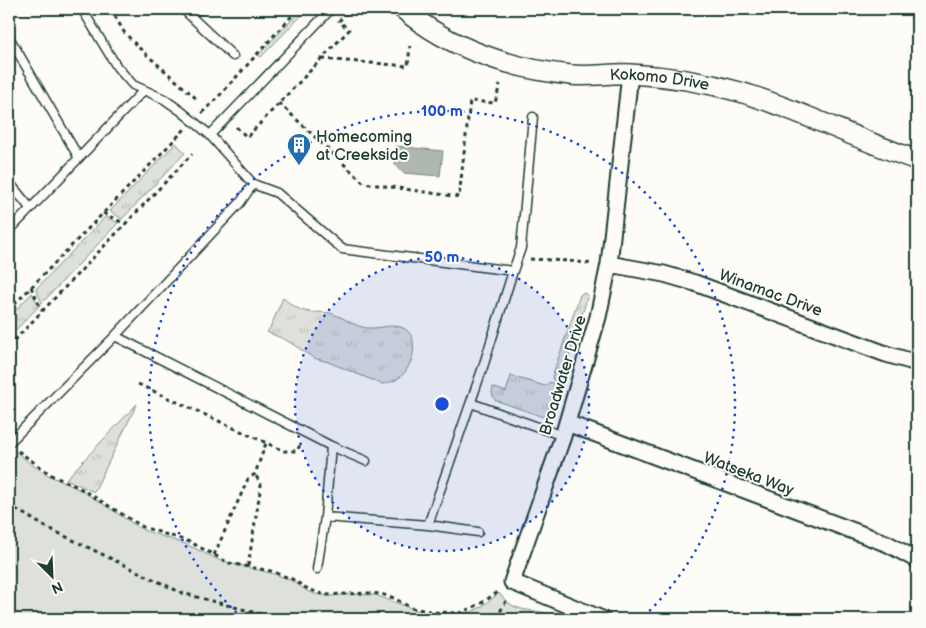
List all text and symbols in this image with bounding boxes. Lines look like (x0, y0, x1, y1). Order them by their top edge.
street label: Kokomo Drive (609, 66, 711, 95)
text: 100 m (421, 102, 463, 121)
place label: Homecoming at Creekside (316, 128, 412, 165)
building icon: Homecoming at Creekside (286, 132, 312, 166)
text: 50 m (425, 248, 460, 267)
street label: Winamac Drive (716, 266, 825, 321)
street label: Broadwater Drive (536, 313, 591, 438)
centre of rings (433, 395, 451, 413)
street label: Watseka Way (701, 448, 797, 501)
north arrow (28, 550, 78, 600)
text: N (49, 578, 65, 597)

